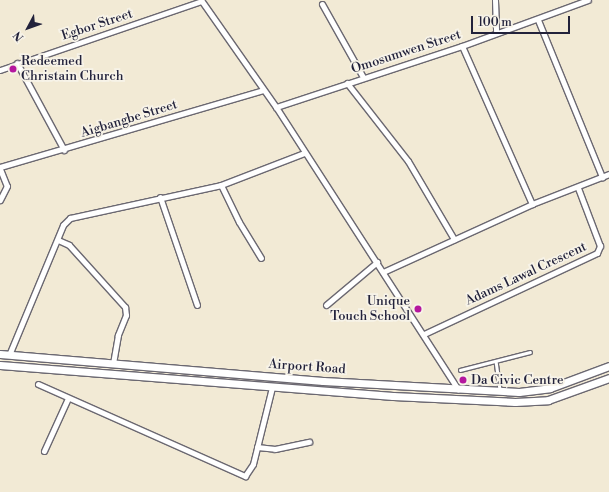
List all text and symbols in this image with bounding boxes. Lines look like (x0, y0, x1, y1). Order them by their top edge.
street label: Egbor Street (59, 6, 135, 44)
north arrow (8, 8, 48, 48)
scale bar (473, 8, 572, 34)
text: 100 m (478, 15, 512, 30)
street label: Omosumwen Street (349, 27, 463, 77)
text: N (11, 28, 27, 44)
place label: Redeemed Christain Church (21, 54, 124, 85)
marker: Redeemed Christain Church (8, 64, 18, 74)
street label: Aigbangbe Street (79, 97, 179, 141)
street label: Adams Lawal Crescent (463, 239, 589, 309)
place label: Unique Touch School (330, 294, 410, 325)
marker: Unique Touch School (413, 304, 423, 314)
street label: Airport Road (268, 357, 346, 377)
place label: Da Civic Centre (471, 372, 564, 388)
marker: Da Civic Centre (458, 375, 468, 385)

